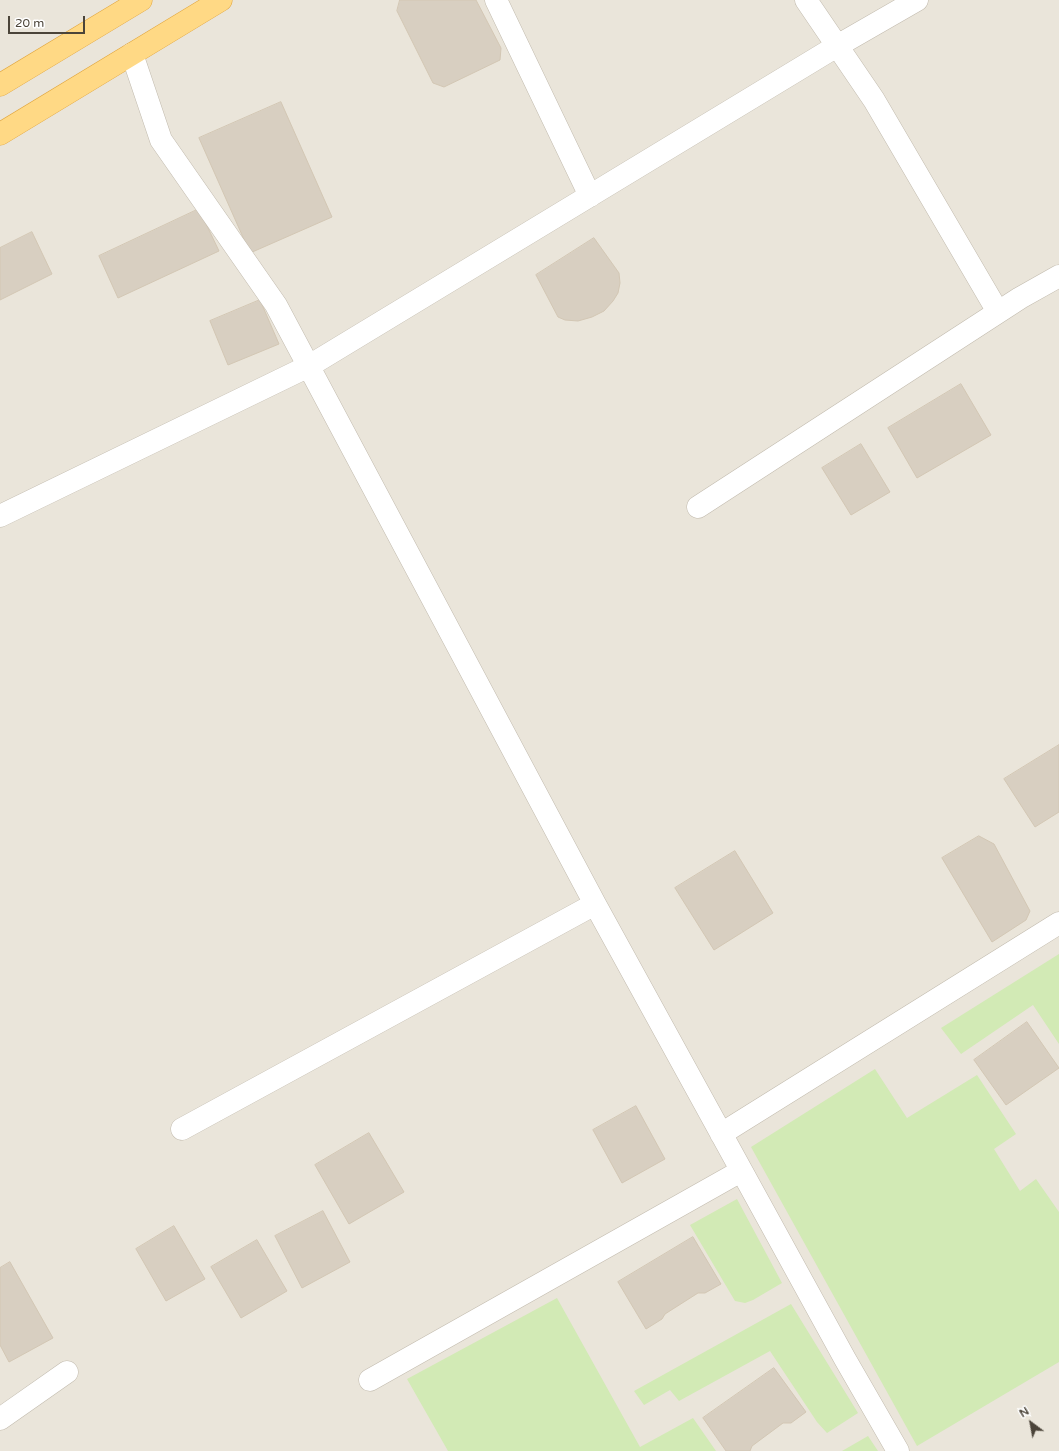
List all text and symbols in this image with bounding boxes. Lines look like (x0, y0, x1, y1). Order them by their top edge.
scale bar (10, 8, 87, 34)
text: 20 m (15, 16, 44, 30)
north arrow (1011, 1403, 1051, 1443)
text: N (1017, 1405, 1032, 1420)

